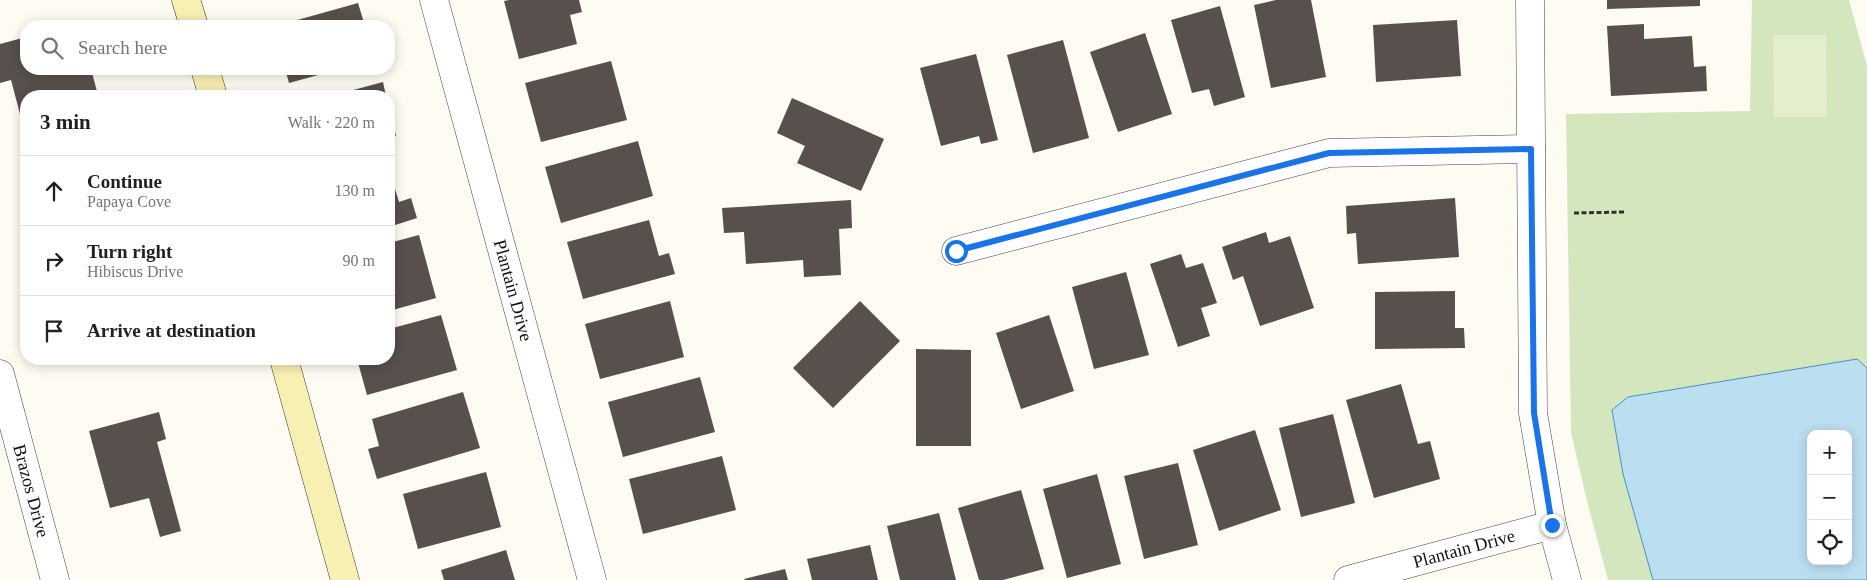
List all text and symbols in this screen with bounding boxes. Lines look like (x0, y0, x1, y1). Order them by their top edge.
search box (20, 20, 395, 75)
icon: search (38, 34, 66, 62)
text: Search here (78, 37, 167, 58)
text: 3 min (40, 110, 91, 134)
text: Walk · 220 m (288, 114, 375, 131)
text: Continue (87, 171, 162, 192)
icon: ahead (40, 177, 68, 205)
text: 130 m (335, 182, 375, 199)
text: Papaya Cove (87, 193, 171, 210)
street label: Plantain Drive (490, 237, 537, 343)
route start (945, 240, 968, 263)
text: Turn right (87, 241, 172, 262)
icon: right (40, 247, 68, 275)
text: 90 m (343, 252, 375, 269)
text: Hibiscus Drive (87, 263, 183, 280)
icon: arrive (40, 317, 68, 345)
text: Arrive at destination (87, 320, 256, 341)
map controls (1807, 430, 1852, 565)
button: + (1807, 430, 1852, 475)
street label: Brazos Drive (9, 442, 53, 540)
button: − (1807, 475, 1852, 520)
route end (1541, 514, 1564, 537)
button: locate (1807, 520, 1852, 565)
street label: Plantain Drive (1411, 525, 1517, 572)

